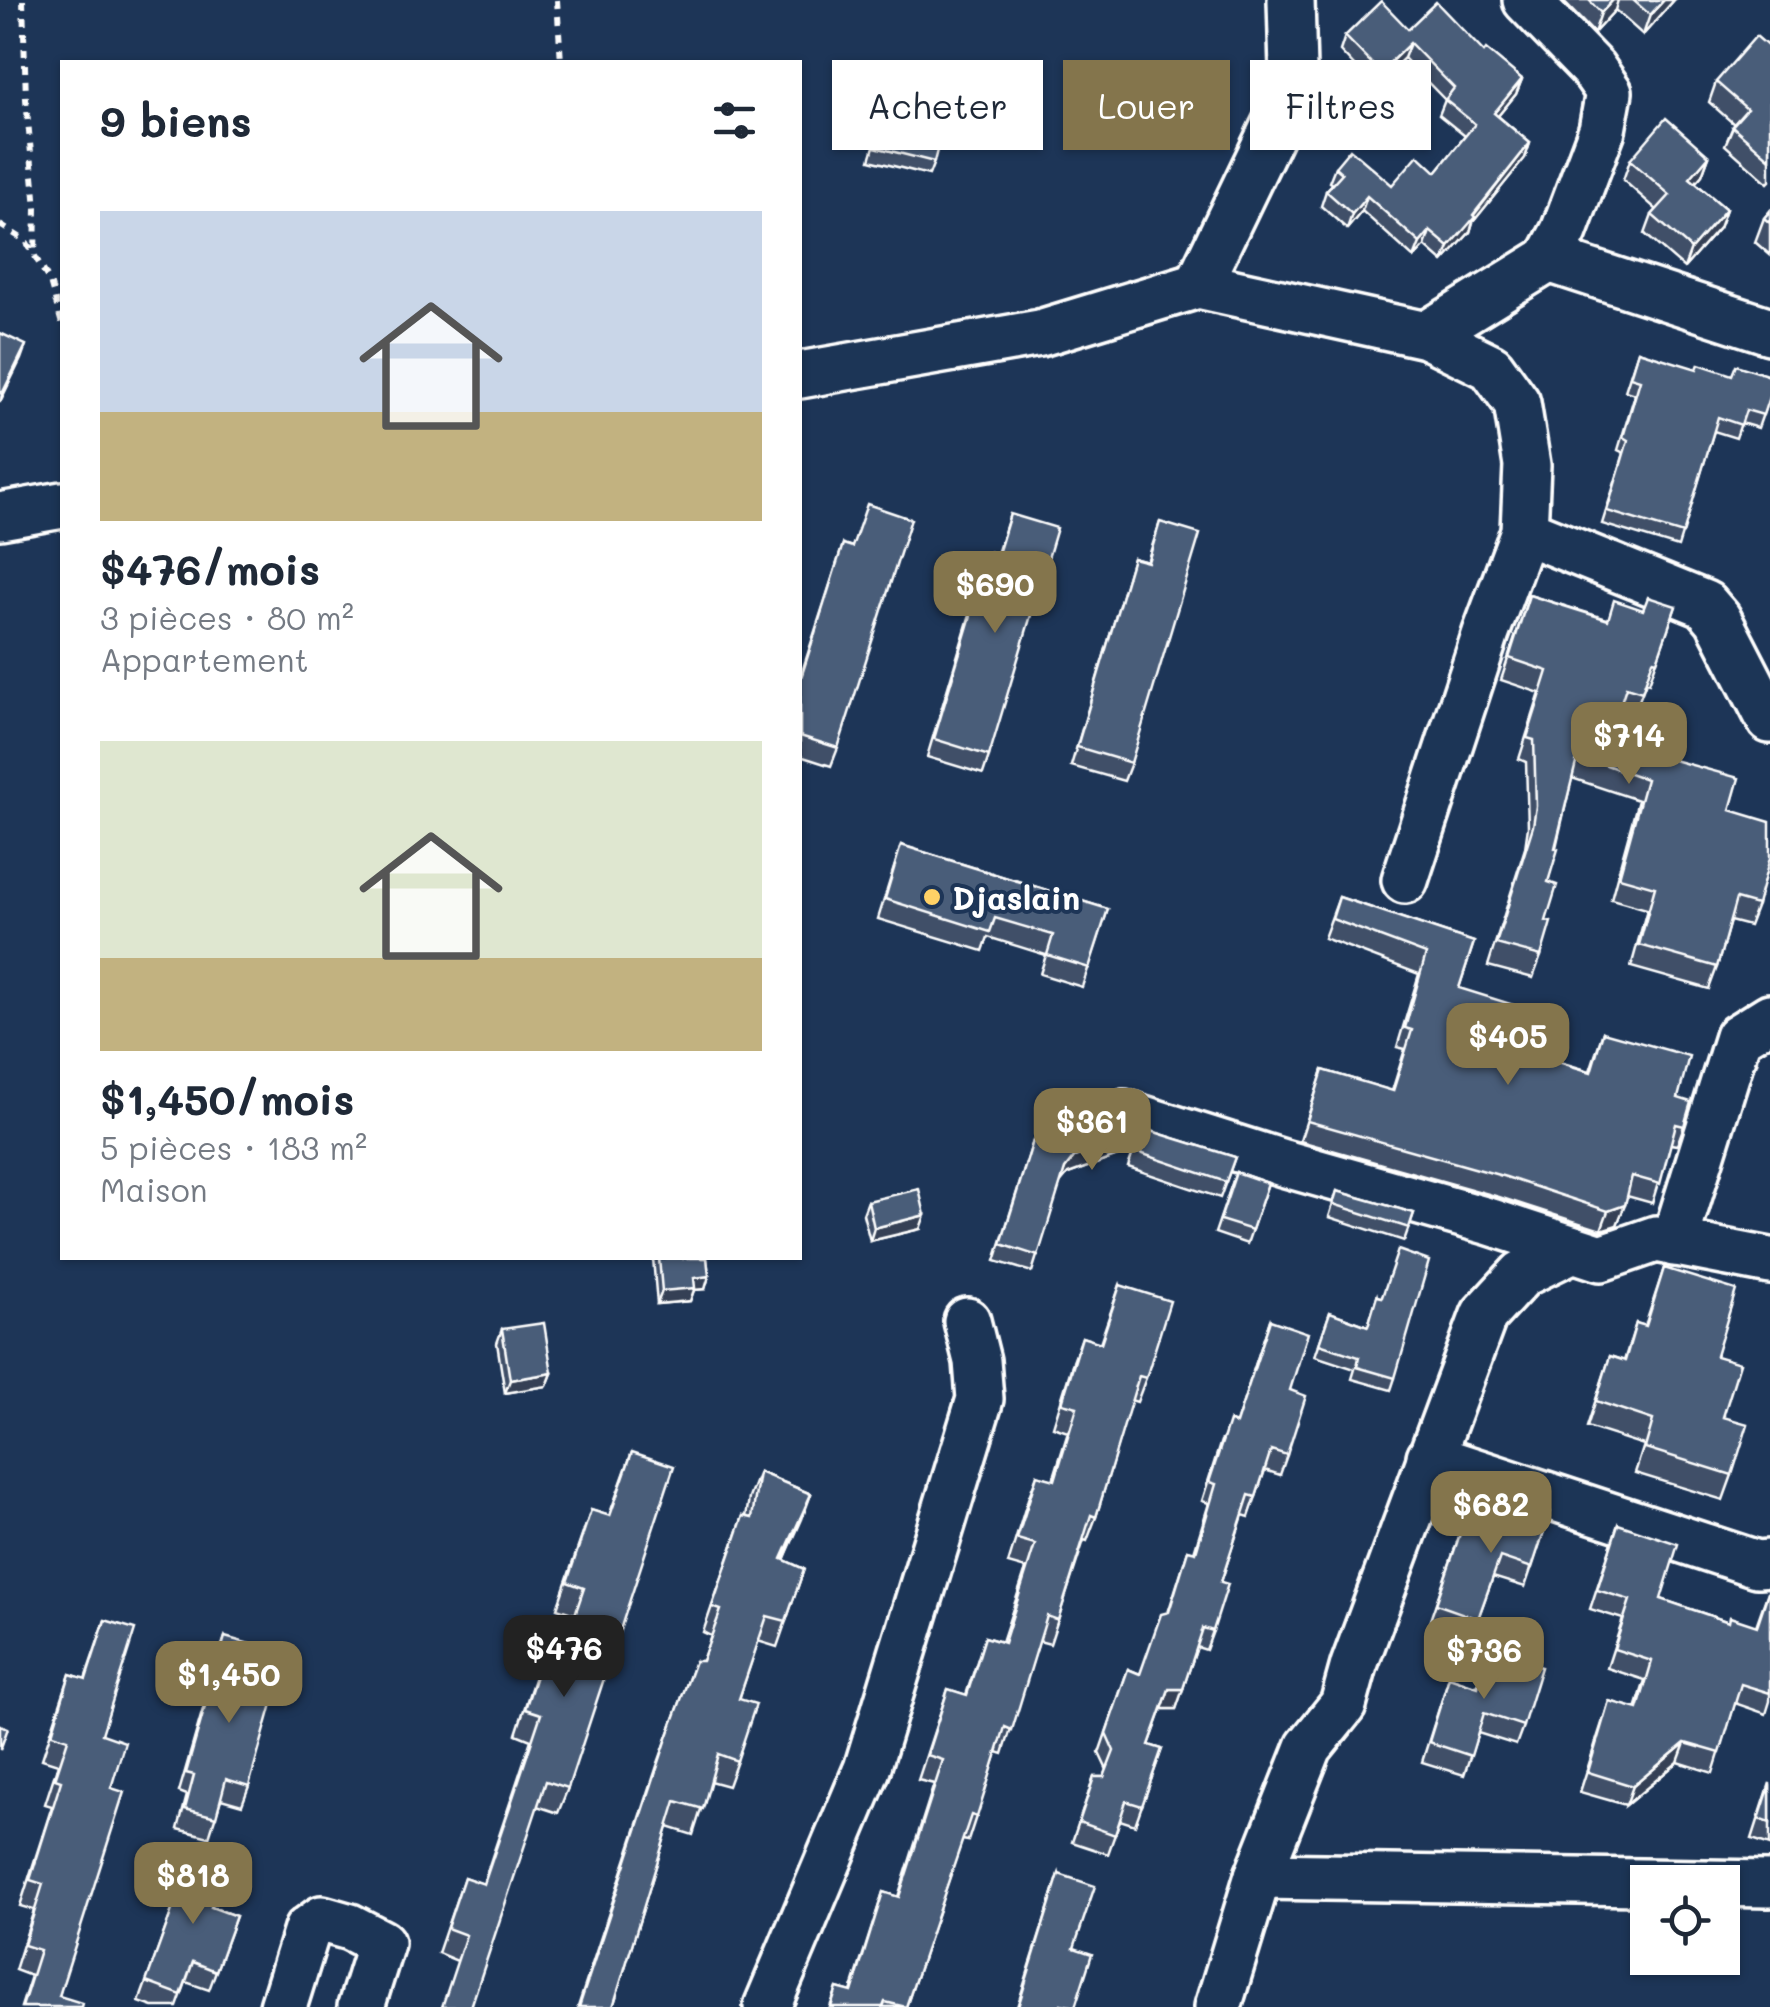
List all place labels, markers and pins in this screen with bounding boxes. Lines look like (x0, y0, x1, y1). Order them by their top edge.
pin: $690 (936, 551, 1054, 636)
pin: $714 (1570, 702, 1688, 787)
place label: Djaslain (952, 876, 1080, 918)
marker: Djaslain (921, 886, 943, 908)
pin: $405 (1449, 1003, 1567, 1088)
pin: $361 (1033, 1088, 1151, 1173)
pin: $682 (1432, 1471, 1550, 1556)
pin: $476 (505, 1615, 623, 1700)
pin: $736 (1425, 1617, 1543, 1702)
pin: $1,450 (148, 1641, 310, 1726)
pin: $818 (134, 1842, 252, 1927)

